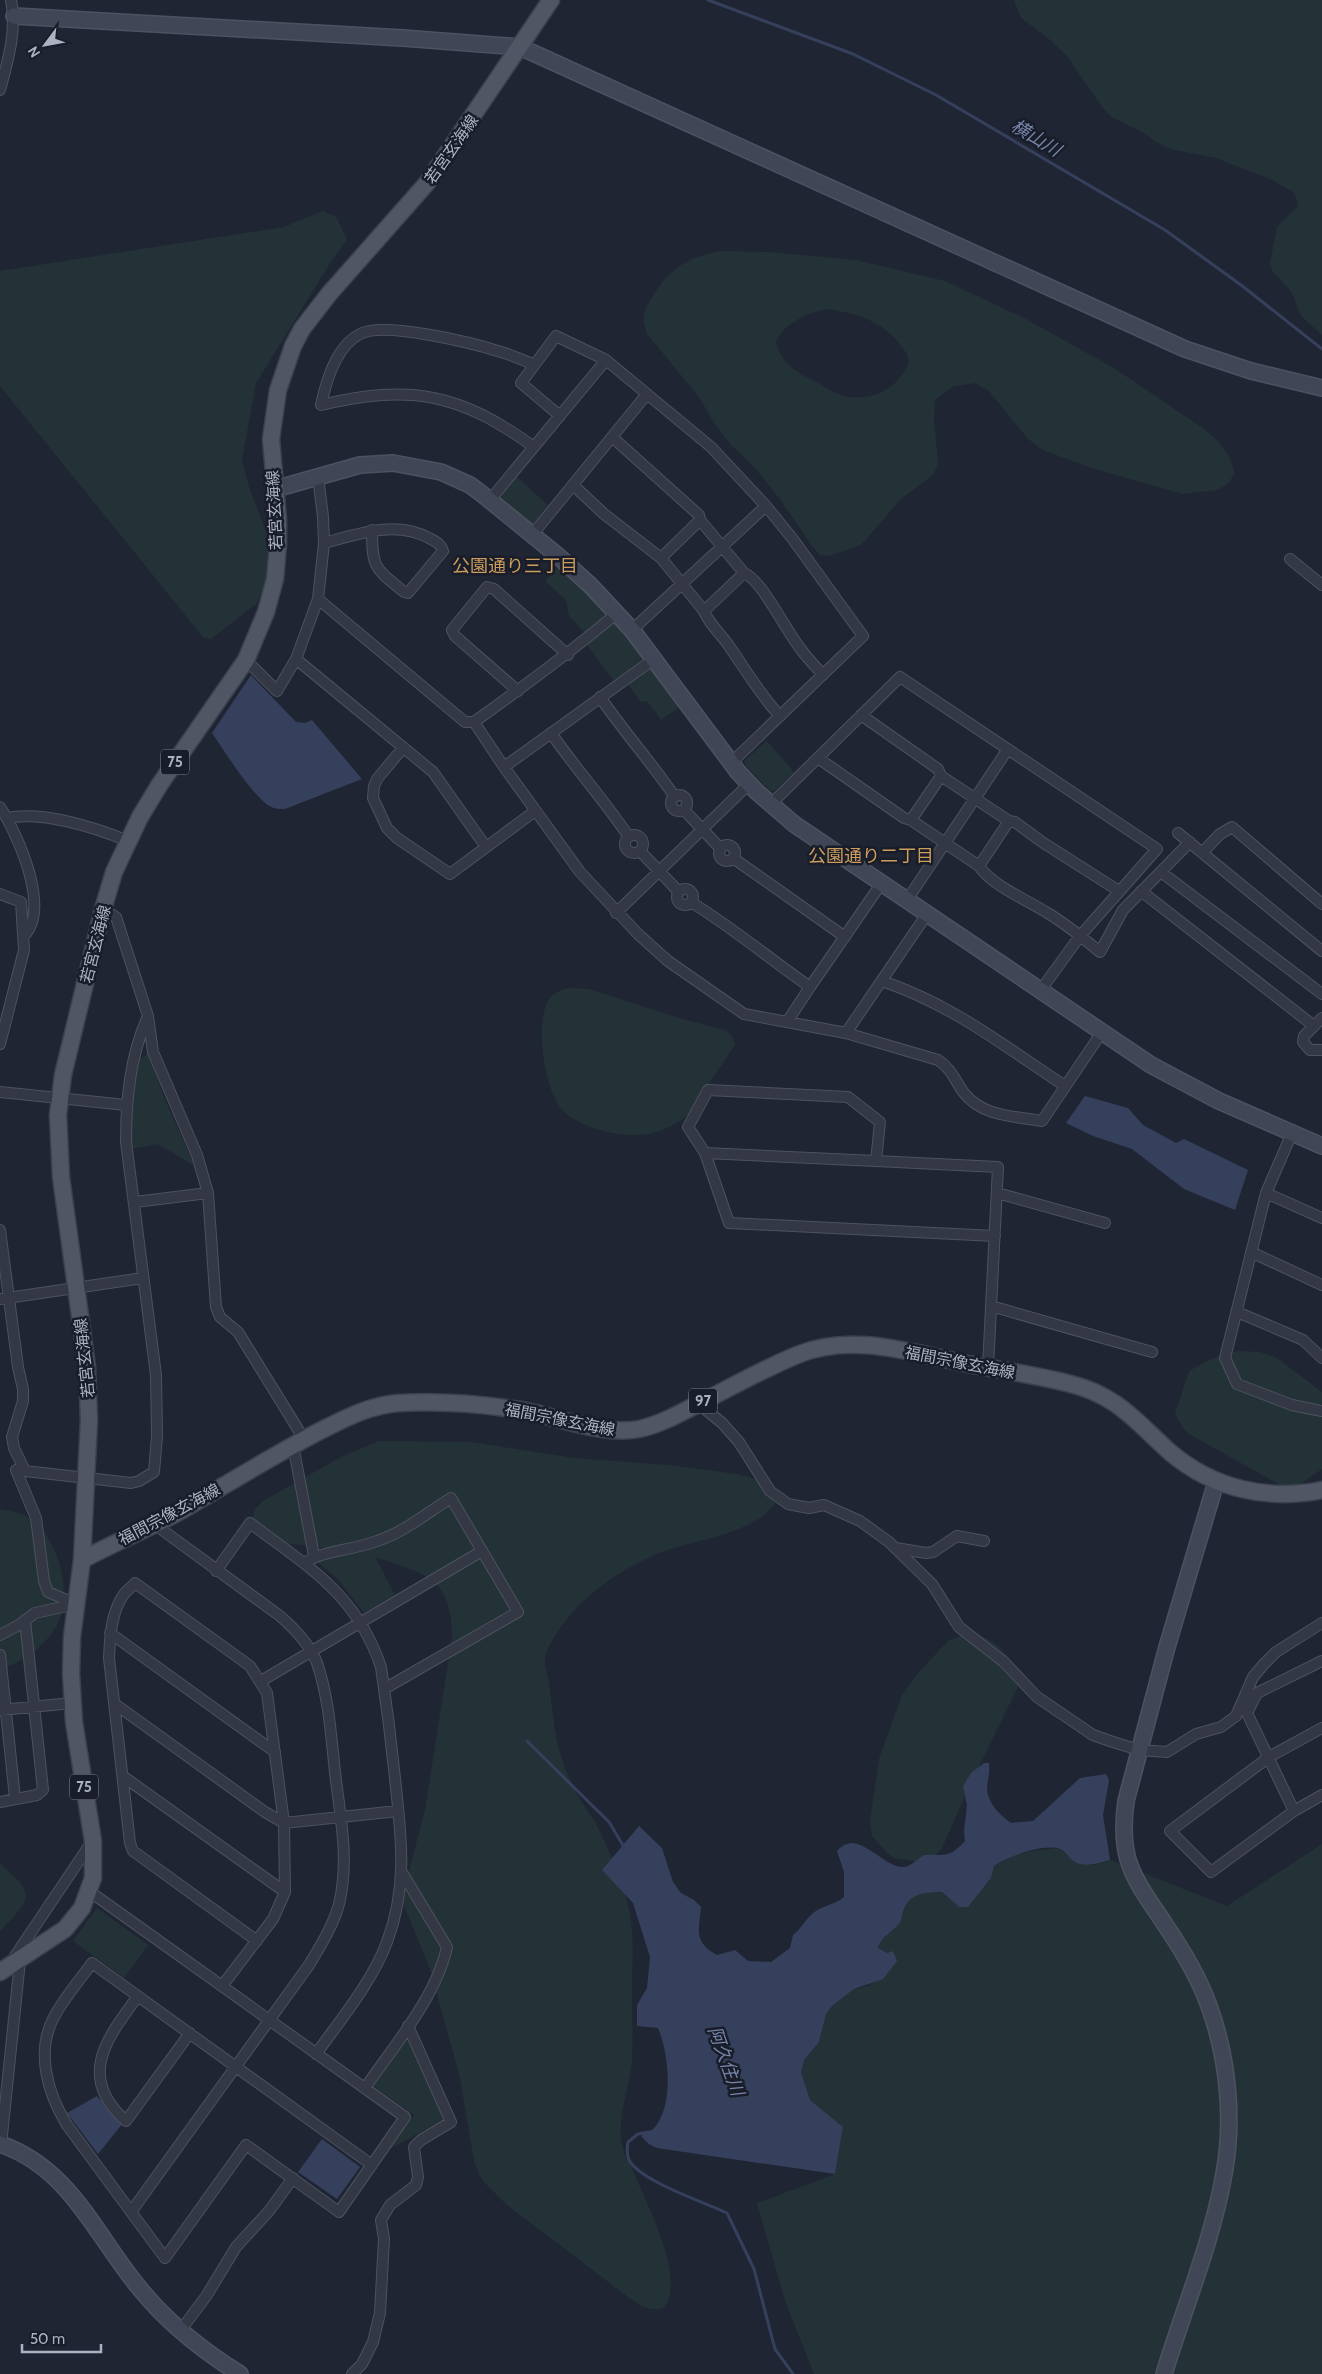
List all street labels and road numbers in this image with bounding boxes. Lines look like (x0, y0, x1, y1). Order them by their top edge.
street label: 若宮玄海線 (421, 111, 482, 188)
street label: 若宮玄海線 (263, 470, 286, 550)
road number: 75 (161, 750, 189, 774)
street label: 若宮玄海線 (77, 903, 114, 985)
street label: 若宮玄海線 (71, 1317, 98, 1399)
street label: 福間宗像玄海線 (903, 1342, 1017, 1383)
road number: 97 (689, 1388, 717, 1414)
street label: 福間宗像玄海線 (503, 1399, 617, 1440)
street label: 福間宗像玄海線 (115, 1480, 223, 1549)
road number: 75 (70, 1774, 98, 1800)

